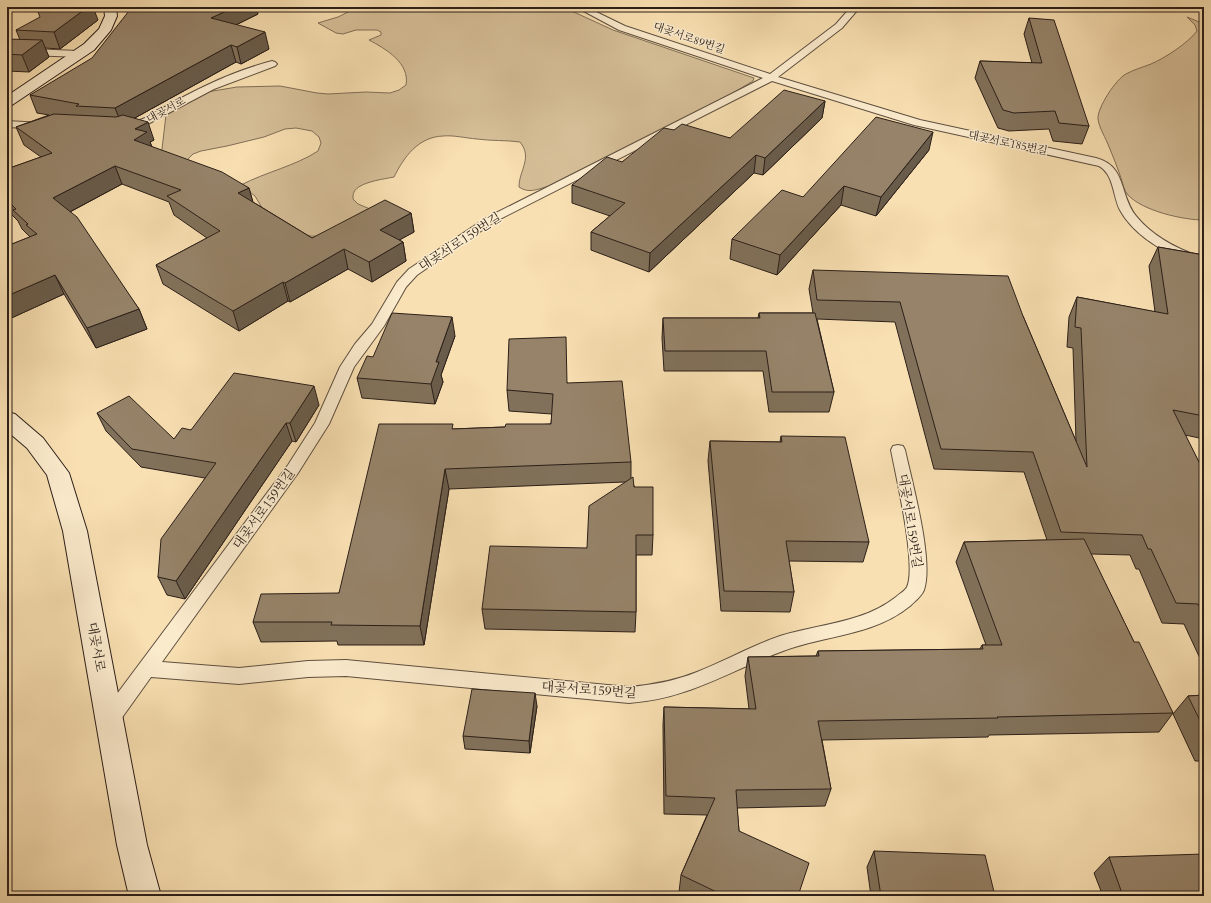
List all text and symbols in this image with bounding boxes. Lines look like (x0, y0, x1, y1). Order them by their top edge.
street label: 대곶서로89번길 (651, 19, 727, 57)
street label: 대곶서로 (144, 93, 189, 127)
street label: 대곶서로185번길 (967, 127, 1049, 159)
street label: 대곶서로159번길 (415, 208, 505, 276)
street label: 대곶서로159번길 (229, 465, 299, 553)
street label: 대곶서로159번길 (894, 473, 926, 569)
street label: 대곶서로 (83, 621, 109, 674)
street label: 대곶서로159번길 (541, 678, 637, 702)

